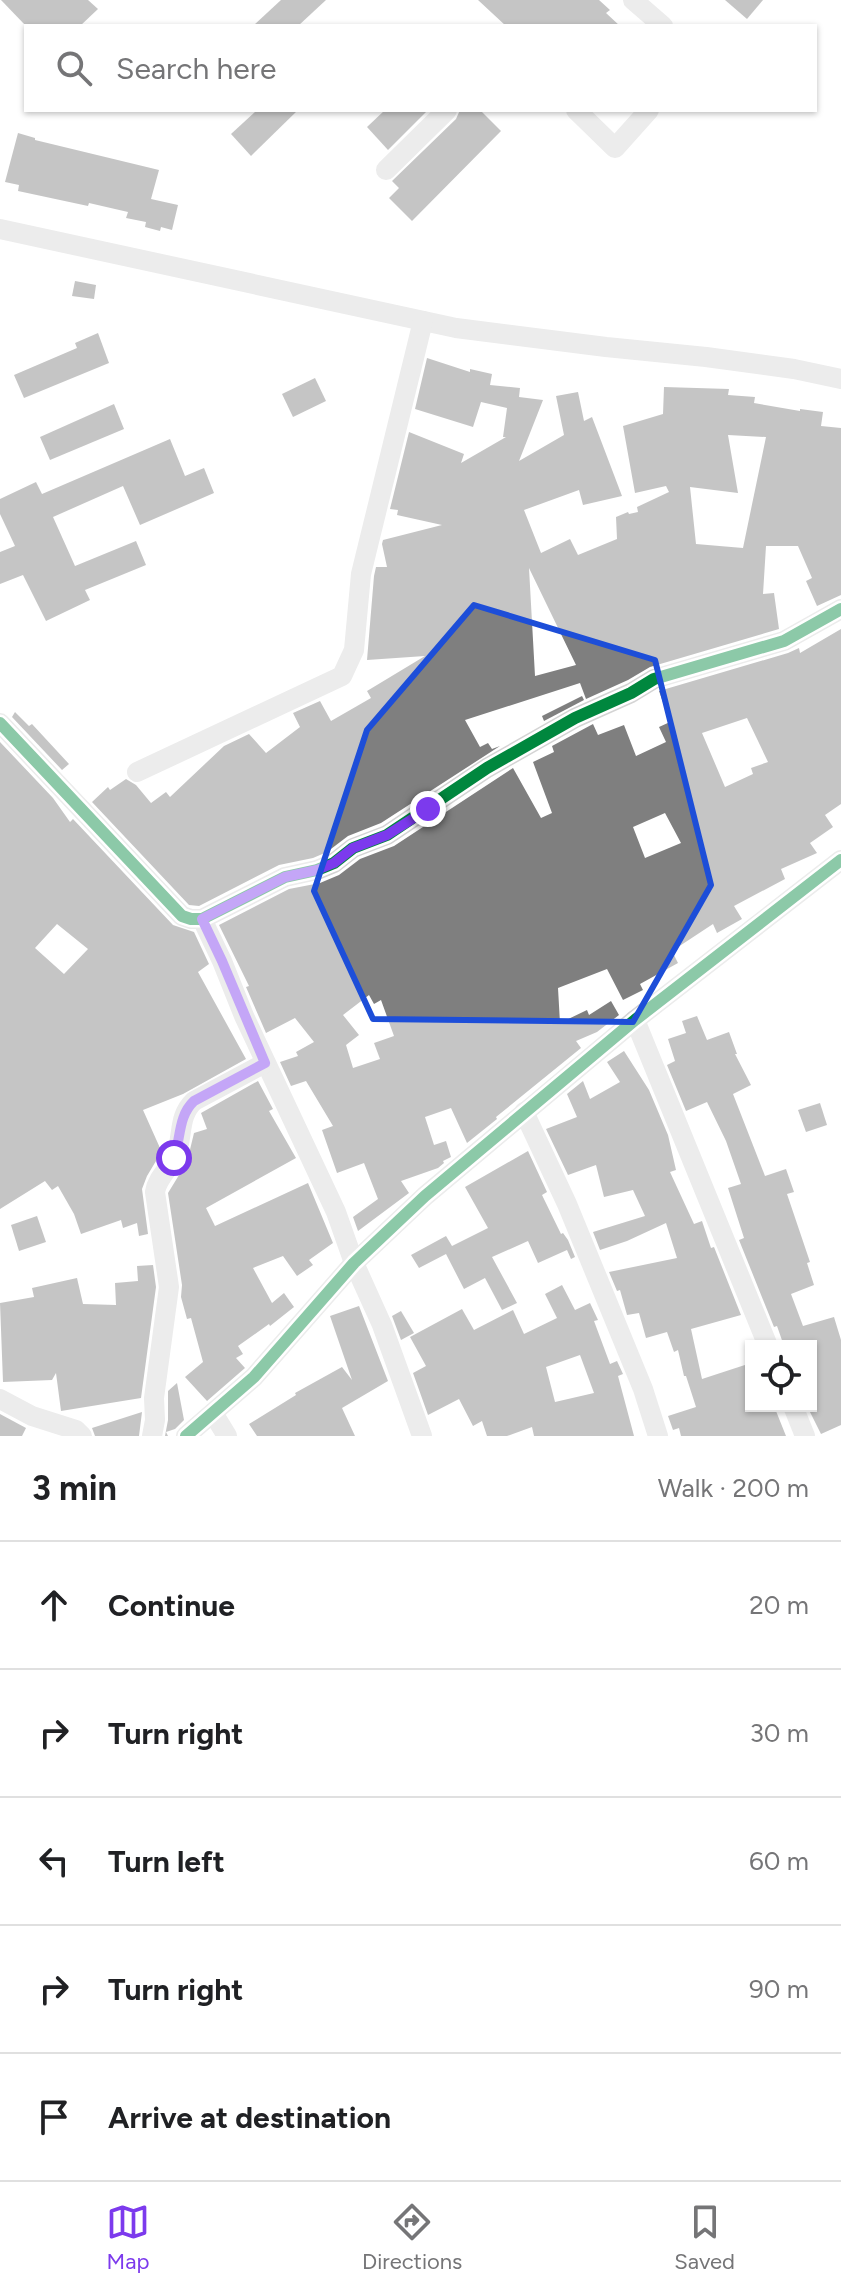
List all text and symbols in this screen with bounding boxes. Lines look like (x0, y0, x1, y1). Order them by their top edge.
search box (24, 24, 817, 112)
icon: search (52, 46, 96, 90)
text: Search here (116, 50, 276, 87)
route end (410, 791, 446, 827)
route start (156, 1140, 192, 1176)
map controls (745, 1340, 817, 1412)
button: locate (745, 1340, 817, 1412)
text: 3 min (32, 1468, 117, 1509)
text: Walk · 200 m (658, 1472, 809, 1504)
icon: ahead (32, 1583, 76, 1627)
text: Continue (108, 1587, 235, 1624)
text: 20 m (749, 1589, 809, 1621)
icon: right (32, 1711, 76, 1755)
text: Turn right (108, 1715, 243, 1752)
text: 30 m (750, 1717, 809, 1749)
icon: left (32, 1839, 76, 1883)
text: Turn left (108, 1843, 225, 1880)
text: 60 m (749, 1845, 809, 1877)
icon: right (32, 1967, 76, 2011)
text: Turn right (108, 1971, 243, 2008)
text: 90 m (749, 1973, 809, 2005)
icon: arrive (32, 2095, 76, 2139)
text: Arrive at destination (108, 2099, 391, 2136)
tab: Map (106, 2200, 150, 2275)
tab: Directions (362, 2200, 462, 2275)
tab: Saved (674, 2200, 735, 2275)

